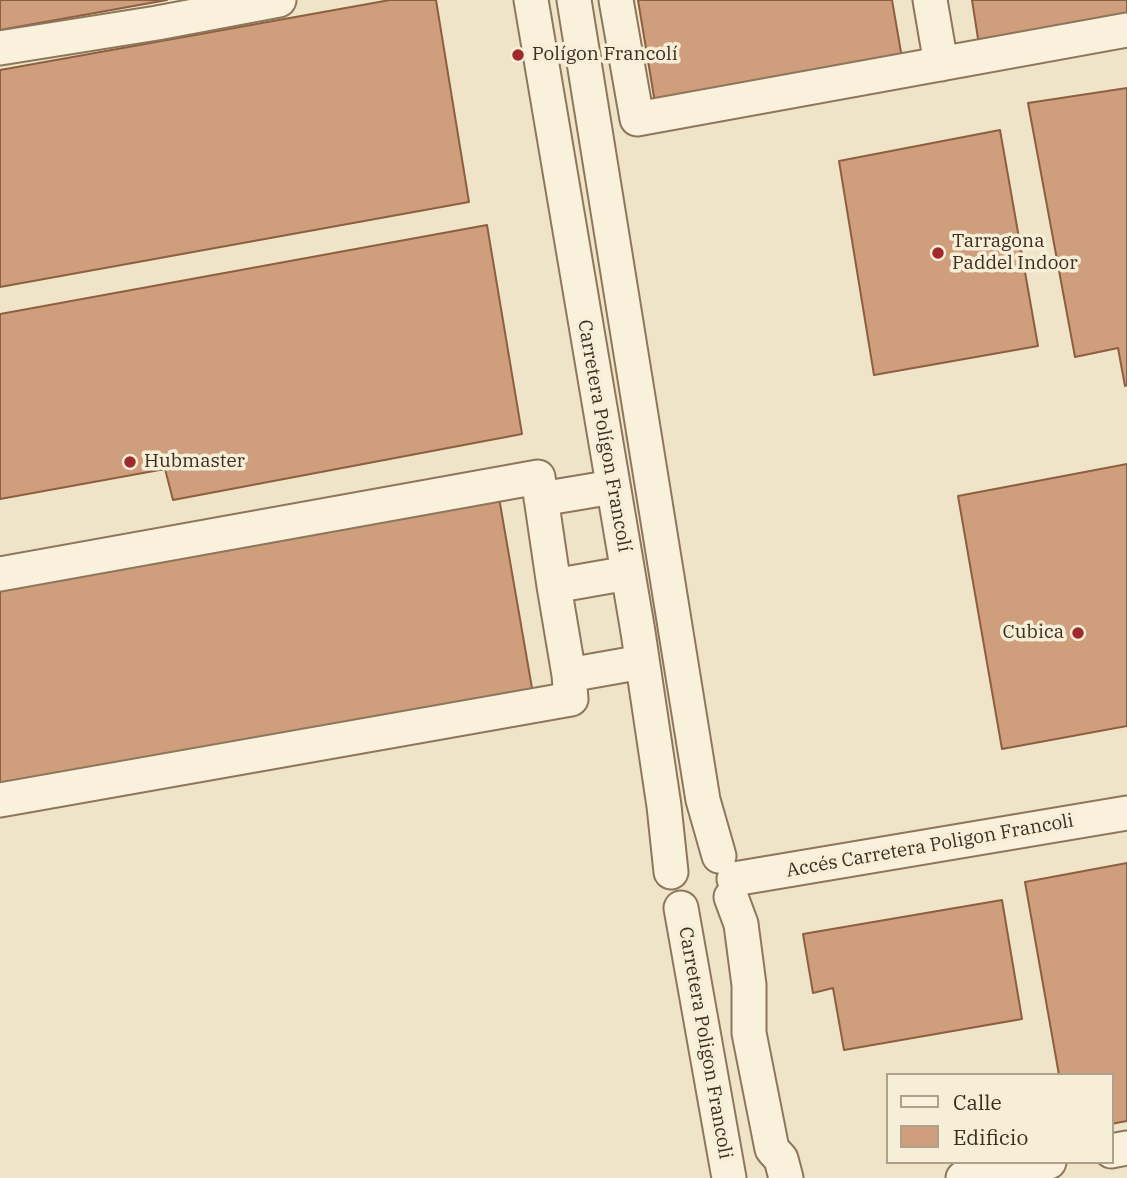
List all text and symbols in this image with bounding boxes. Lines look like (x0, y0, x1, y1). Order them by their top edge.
place label: Polígon Francolí (532, 44, 678, 66)
marker: Polígon Francolí (510, 47, 526, 63)
place label: Tarragona Paddel Indoor (952, 231, 1078, 275)
marker: Tarragona Paddel Indoor (930, 245, 946, 261)
street label: Carretera Polígon Francolí (572, 318, 636, 554)
place label: Hubmaster (144, 451, 245, 473)
marker: Hubmaster (122, 454, 138, 470)
place label: Cubica (1002, 622, 1064, 644)
marker: Cubica (1070, 625, 1086, 641)
street label: Accés Carretera Poligon Francoli (785, 809, 1075, 883)
street label: Carretera Poligon Francoli (673, 925, 737, 1161)
legend (886, 1073, 1113, 1164)
text: Calle (953, 1088, 1002, 1116)
text: Edificio (953, 1123, 1028, 1151)

